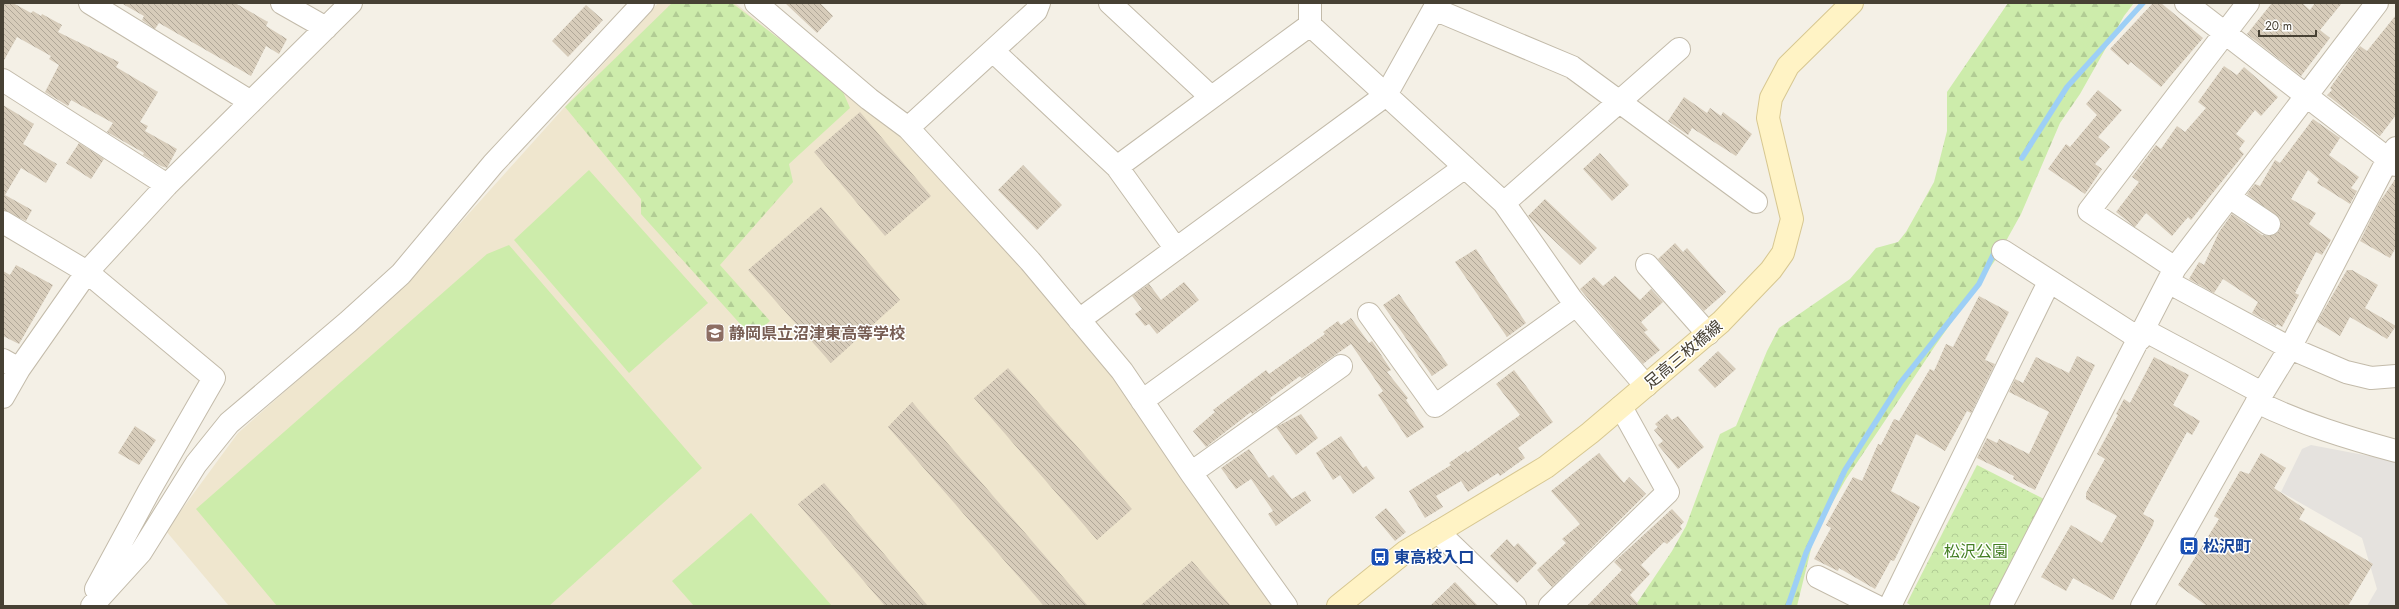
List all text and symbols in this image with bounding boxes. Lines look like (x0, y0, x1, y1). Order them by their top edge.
scale bar (2259, 12, 2316, 38)
text: 20 m (2265, 17, 2292, 35)
street label: 足高三枚橋線 (1639, 315, 1727, 394)
school or university icon: 静岡県立沼津東高等学校 (704, 322, 726, 344)
place label: 静岡県立沼津東高等学校 (729, 322, 905, 345)
bus stop icon: 松沢町 (2178, 535, 2200, 557)
place label: 松沢町 (2203, 535, 2251, 558)
park label: 松沢公園 (1944, 540, 2008, 563)
bus stop icon: 東高校入口 (1369, 546, 1391, 568)
place label: 東高校入口 (1394, 546, 1474, 569)

